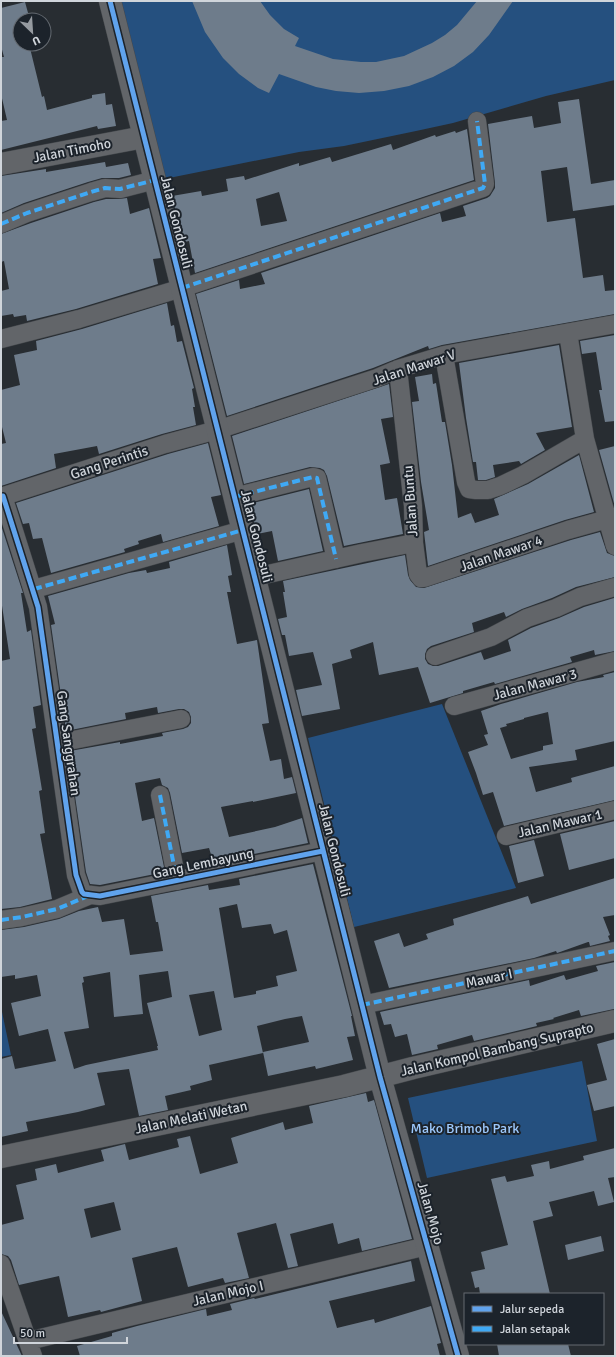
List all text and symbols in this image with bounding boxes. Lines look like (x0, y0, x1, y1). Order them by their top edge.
north arrow (12, 12, 52, 52)
text: U (30, 33, 42, 48)
street label: Jalan Timoho (32, 135, 112, 166)
street label: Jalan Gondosuli (157, 174, 196, 270)
street label: Jalan Mawar V (370, 346, 458, 389)
street label: Gang Perintis (68, 442, 150, 483)
street label: Jalan Buntu (400, 465, 421, 537)
street label: Jalan Gondosuli (237, 488, 276, 584)
street label: Jalan Mawar 4 (458, 531, 545, 576)
street label: Jalan Mawar 3 (491, 665, 579, 704)
street label: Gang Sanggrahan (53, 689, 84, 797)
street label: Jalan Gondosuli (315, 802, 354, 898)
street label: Jalan Mawar 1 (516, 806, 604, 841)
street label: Gang Lembayung (151, 844, 255, 882)
street label: Mawar I (464, 965, 514, 992)
street label: Jalan Kompol Bambang Suprapto (399, 1019, 595, 1080)
street label: Jalan Melati Wetan (133, 1097, 249, 1138)
park label: Mako Brimob Park (411, 1120, 519, 1137)
street label: Jalan Mojo (413, 1180, 448, 1247)
street label: Jalan Mojo I (191, 1277, 265, 1310)
legend (464, 1293, 604, 1345)
text: Jalur sepeda (500, 1302, 564, 1317)
scale bar (14, 1319, 127, 1345)
text: Jalan setapak (500, 1322, 570, 1337)
text: 50 m (20, 1326, 45, 1341)

